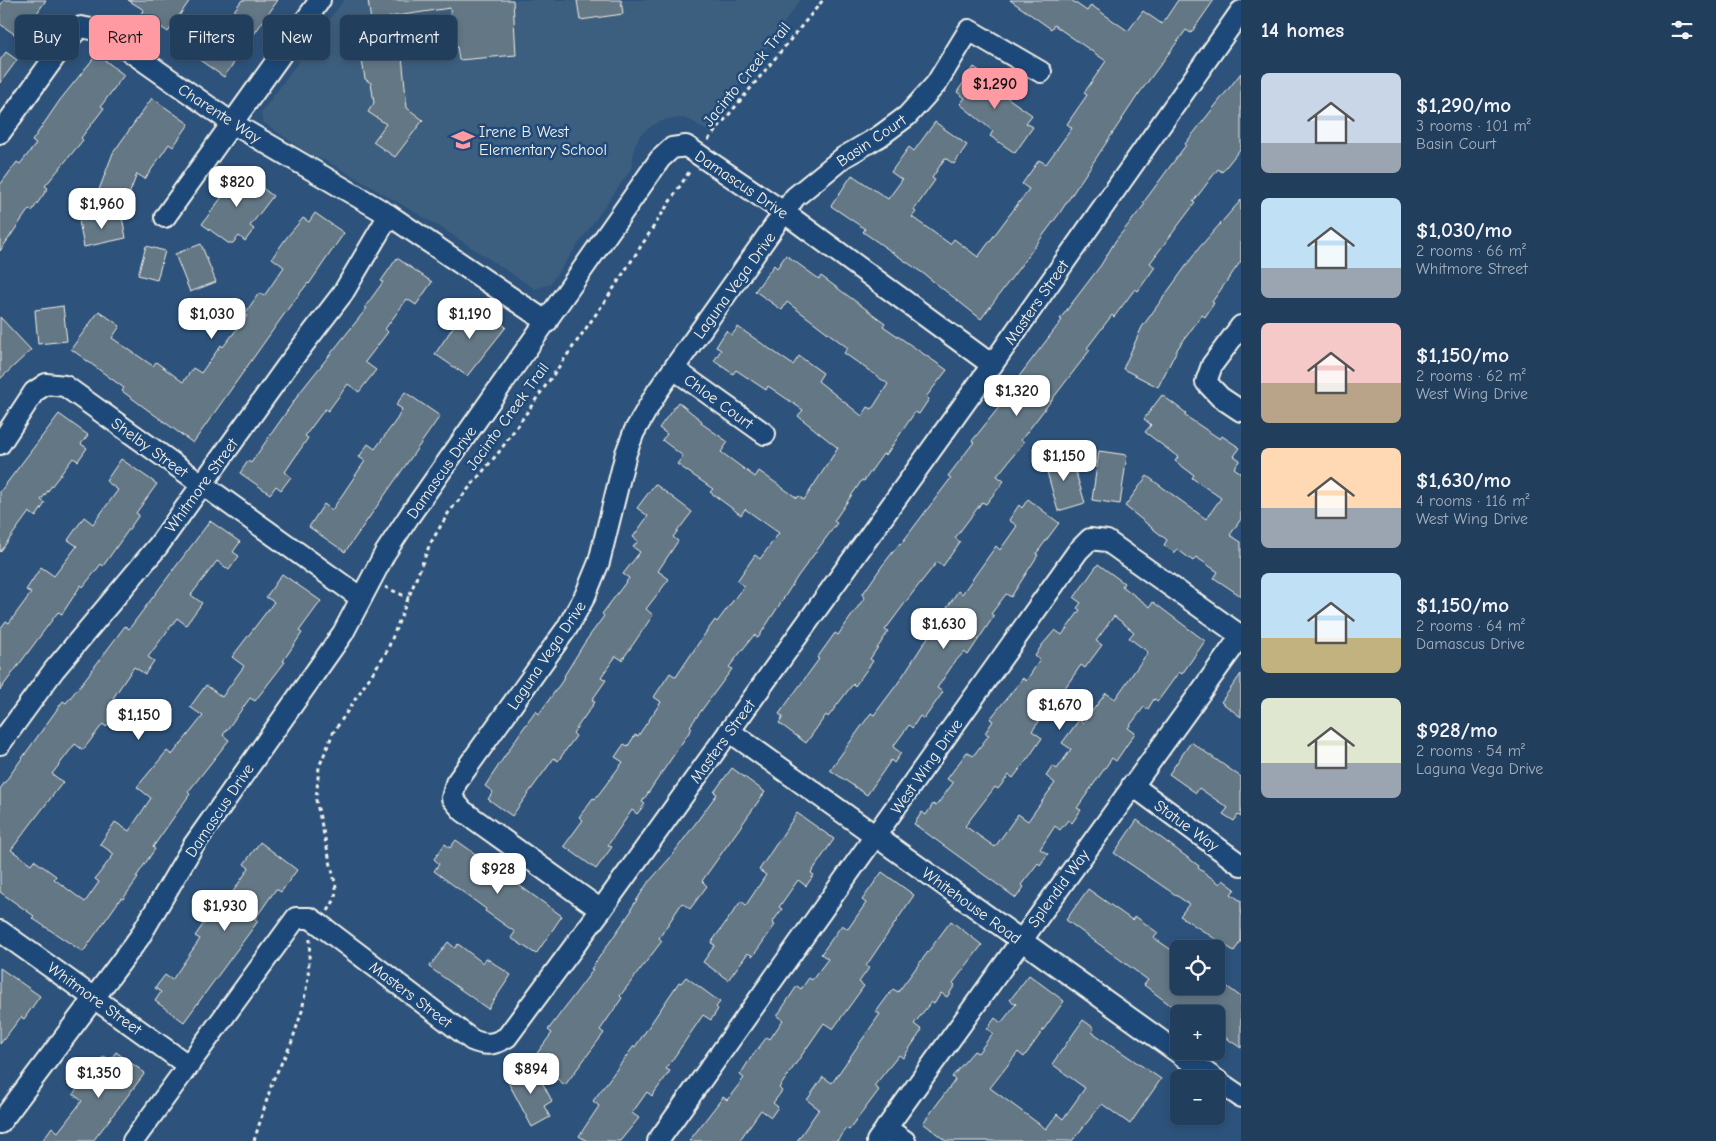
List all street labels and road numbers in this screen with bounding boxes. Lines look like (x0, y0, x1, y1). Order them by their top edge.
street label: Jacinto Creek Trail (699, 19, 794, 130)
street label: Charente Way (175, 80, 265, 148)
street label: Basin Court (833, 111, 910, 171)
street label: Damascus Drive (691, 147, 792, 223)
street label: Laguna Vega Drive (690, 229, 779, 342)
street label: Masters Street (1001, 257, 1073, 348)
street label: Jacinto Creek Trail (463, 359, 553, 474)
street label: Chloe Court (680, 371, 757, 433)
street label: Shelby Street (108, 414, 191, 482)
street label: Damascus Drive (403, 423, 480, 522)
street label: Whitmore Street (162, 435, 242, 536)
street label: Laguna Vega Drive (504, 598, 590, 713)
street label: Masters Street (686, 696, 759, 787)
street label: West Wing Drive (887, 716, 966, 818)
street label: Damascus Drive (182, 760, 258, 861)
street label: Statue Way (1151, 796, 1223, 856)
street label: Splendid Way (1025, 845, 1094, 931)
street label: Whitehouse Road (918, 864, 1024, 948)
street label: Masters Street (365, 958, 456, 1032)
street label: Whitmore Street (44, 959, 145, 1039)

